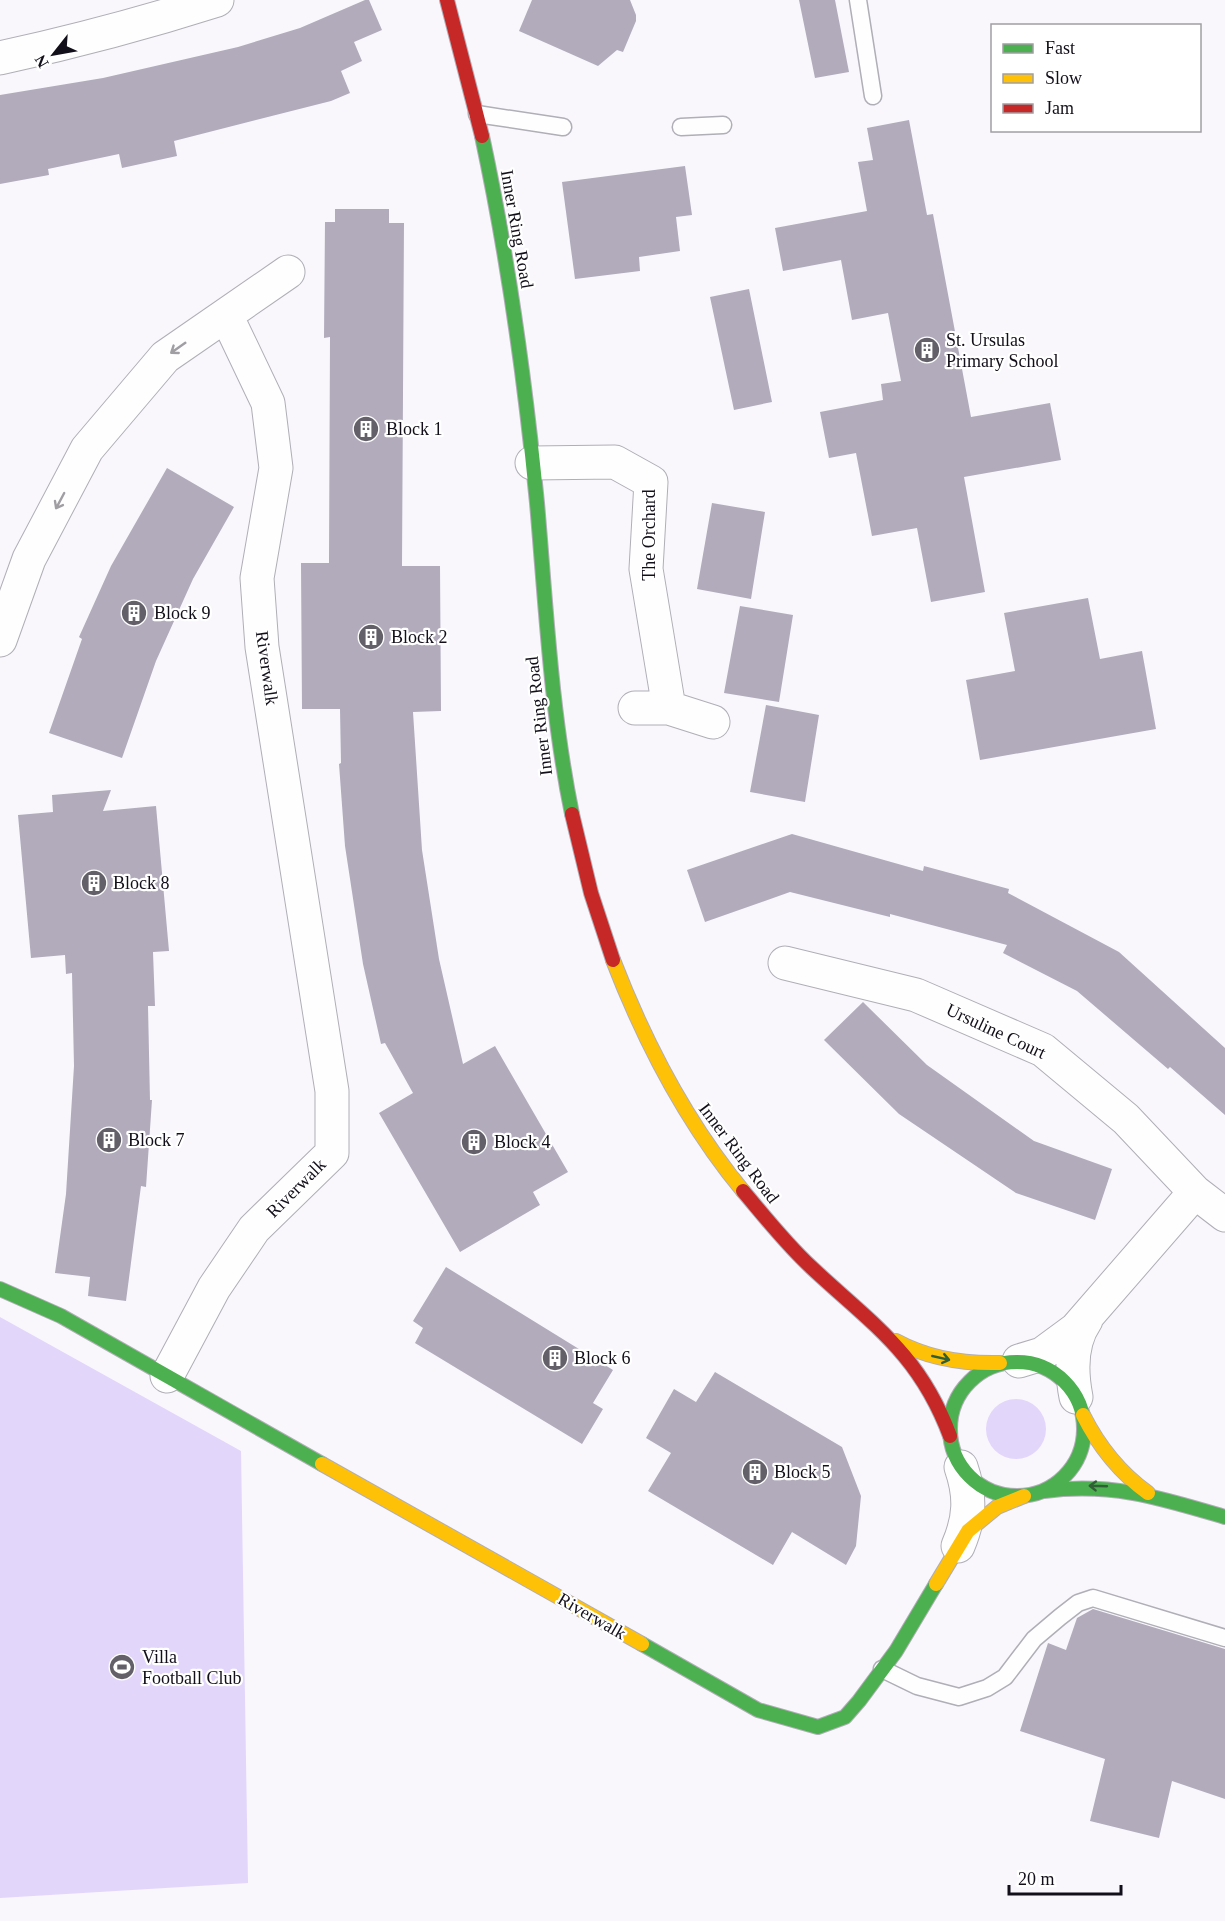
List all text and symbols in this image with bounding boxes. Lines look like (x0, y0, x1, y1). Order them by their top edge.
north arrow (24, 24, 84, 84)
legend (991, 24, 1201, 132)
text: Fast (1045, 38, 1075, 58)
text: N (31, 52, 52, 71)
text: Slow (1045, 68, 1082, 88)
text: Jam (1045, 98, 1074, 118)
street label: Inner Ring Road (497, 168, 537, 290)
place label: St. Ursulas Primary School (946, 330, 1059, 371)
building icon: St. Ursulas Primary School (912, 335, 942, 365)
one-way arrow (170, 342, 186, 354)
building icon: Block 1 (351, 414, 381, 444)
place label: Block 1 (386, 419, 443, 439)
street label: The Orchard (639, 489, 659, 581)
one-way arrow (53, 492, 65, 510)
building icon: Block 9 (119, 598, 149, 628)
place label: Block 9 (154, 603, 211, 623)
building icon: Block 2 (356, 622, 386, 652)
place label: Block 2 (391, 627, 448, 647)
street label: Riverwalk (252, 629, 282, 707)
street label: Inner Ring Road (522, 655, 556, 777)
building icon: Block 8 (79, 868, 109, 898)
place label: Block 8 (113, 873, 170, 893)
street label: Ursuline Court (943, 999, 1049, 1063)
street label: Inner Ring Road (695, 1099, 783, 1207)
building icon: Block 7 (94, 1125, 124, 1155)
building icon: Block 4 (459, 1127, 489, 1157)
place label: Block 7 (128, 1130, 185, 1150)
place label: Block 4 (494, 1132, 551, 1152)
street label: Riverwalk (262, 1154, 330, 1222)
building icon: Block 6 (540, 1343, 570, 1373)
place label: Block 6 (574, 1348, 631, 1368)
one-way arrow (931, 1353, 950, 1365)
building icon: Block 5 (740, 1457, 770, 1487)
place label: Block 5 (774, 1462, 831, 1482)
one-way arrow (1088, 1480, 1108, 1492)
street label: Riverwalk (555, 1589, 629, 1643)
place label: Villa Football Club (142, 1647, 242, 1688)
sports icon: Villa Football Club (107, 1652, 137, 1682)
scale bar (1009, 1858, 1122, 1896)
text: 20 m (1018, 1869, 1055, 1889)

